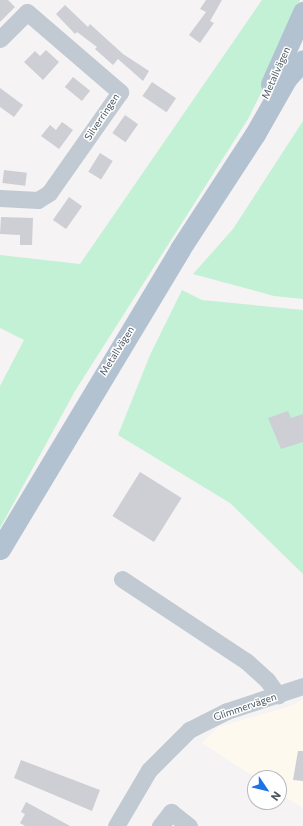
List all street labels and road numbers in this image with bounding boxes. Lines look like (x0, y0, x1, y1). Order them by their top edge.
street label: Metallvägen (259, 45, 293, 101)
street label: Silverringen (82, 91, 122, 143)
street label: Metallvägen (97, 324, 137, 378)
street label: Glimmervägen (212, 691, 278, 723)

